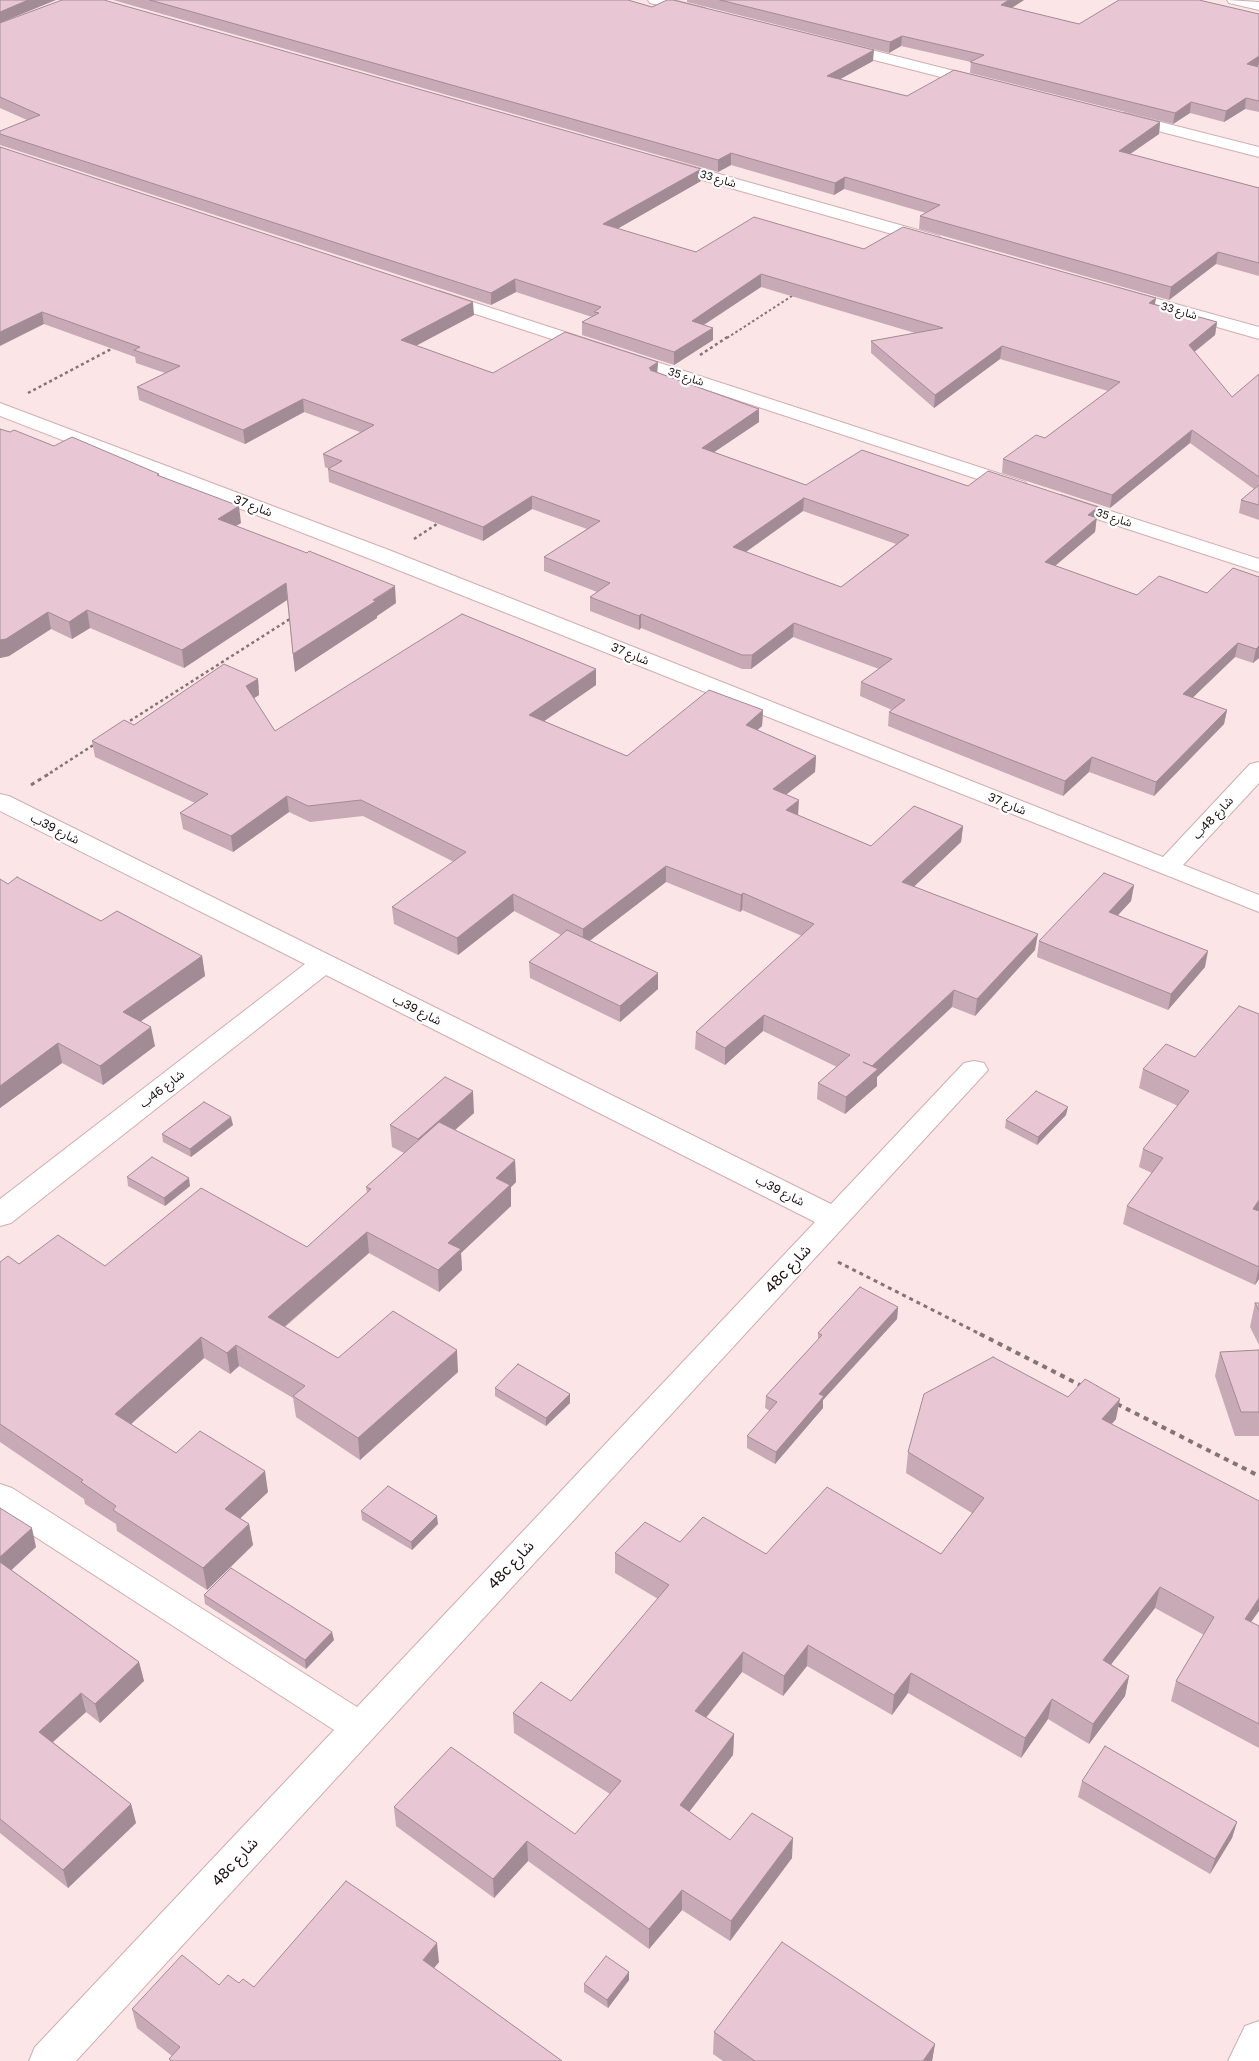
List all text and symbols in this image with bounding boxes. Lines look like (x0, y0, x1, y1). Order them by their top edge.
street label: شارع 33 (698, 168, 738, 190)
street label: شارع 33 (1159, 300, 1199, 322)
street label: شارع 35 (666, 365, 706, 389)
street label: شارع 37 (232, 492, 274, 520)
street label: شارع 35 (1094, 506, 1134, 530)
street label: شارع 37 (609, 640, 651, 668)
street label: شارع 37 (986, 790, 1028, 818)
street label: شارع 48ب (1190, 794, 1236, 842)
street label: شارع 39ب (28, 811, 82, 847)
street label: شارع 39ب (390, 992, 444, 1028)
street label: شارع 46ب (137, 1067, 187, 1111)
street label: شارع 39ب (753, 1173, 807, 1209)
street label: 48c شارع (761, 1241, 815, 1297)
street label: 48c شارع (484, 1537, 538, 1593)
street label: 48c شارع (208, 1834, 262, 1890)

